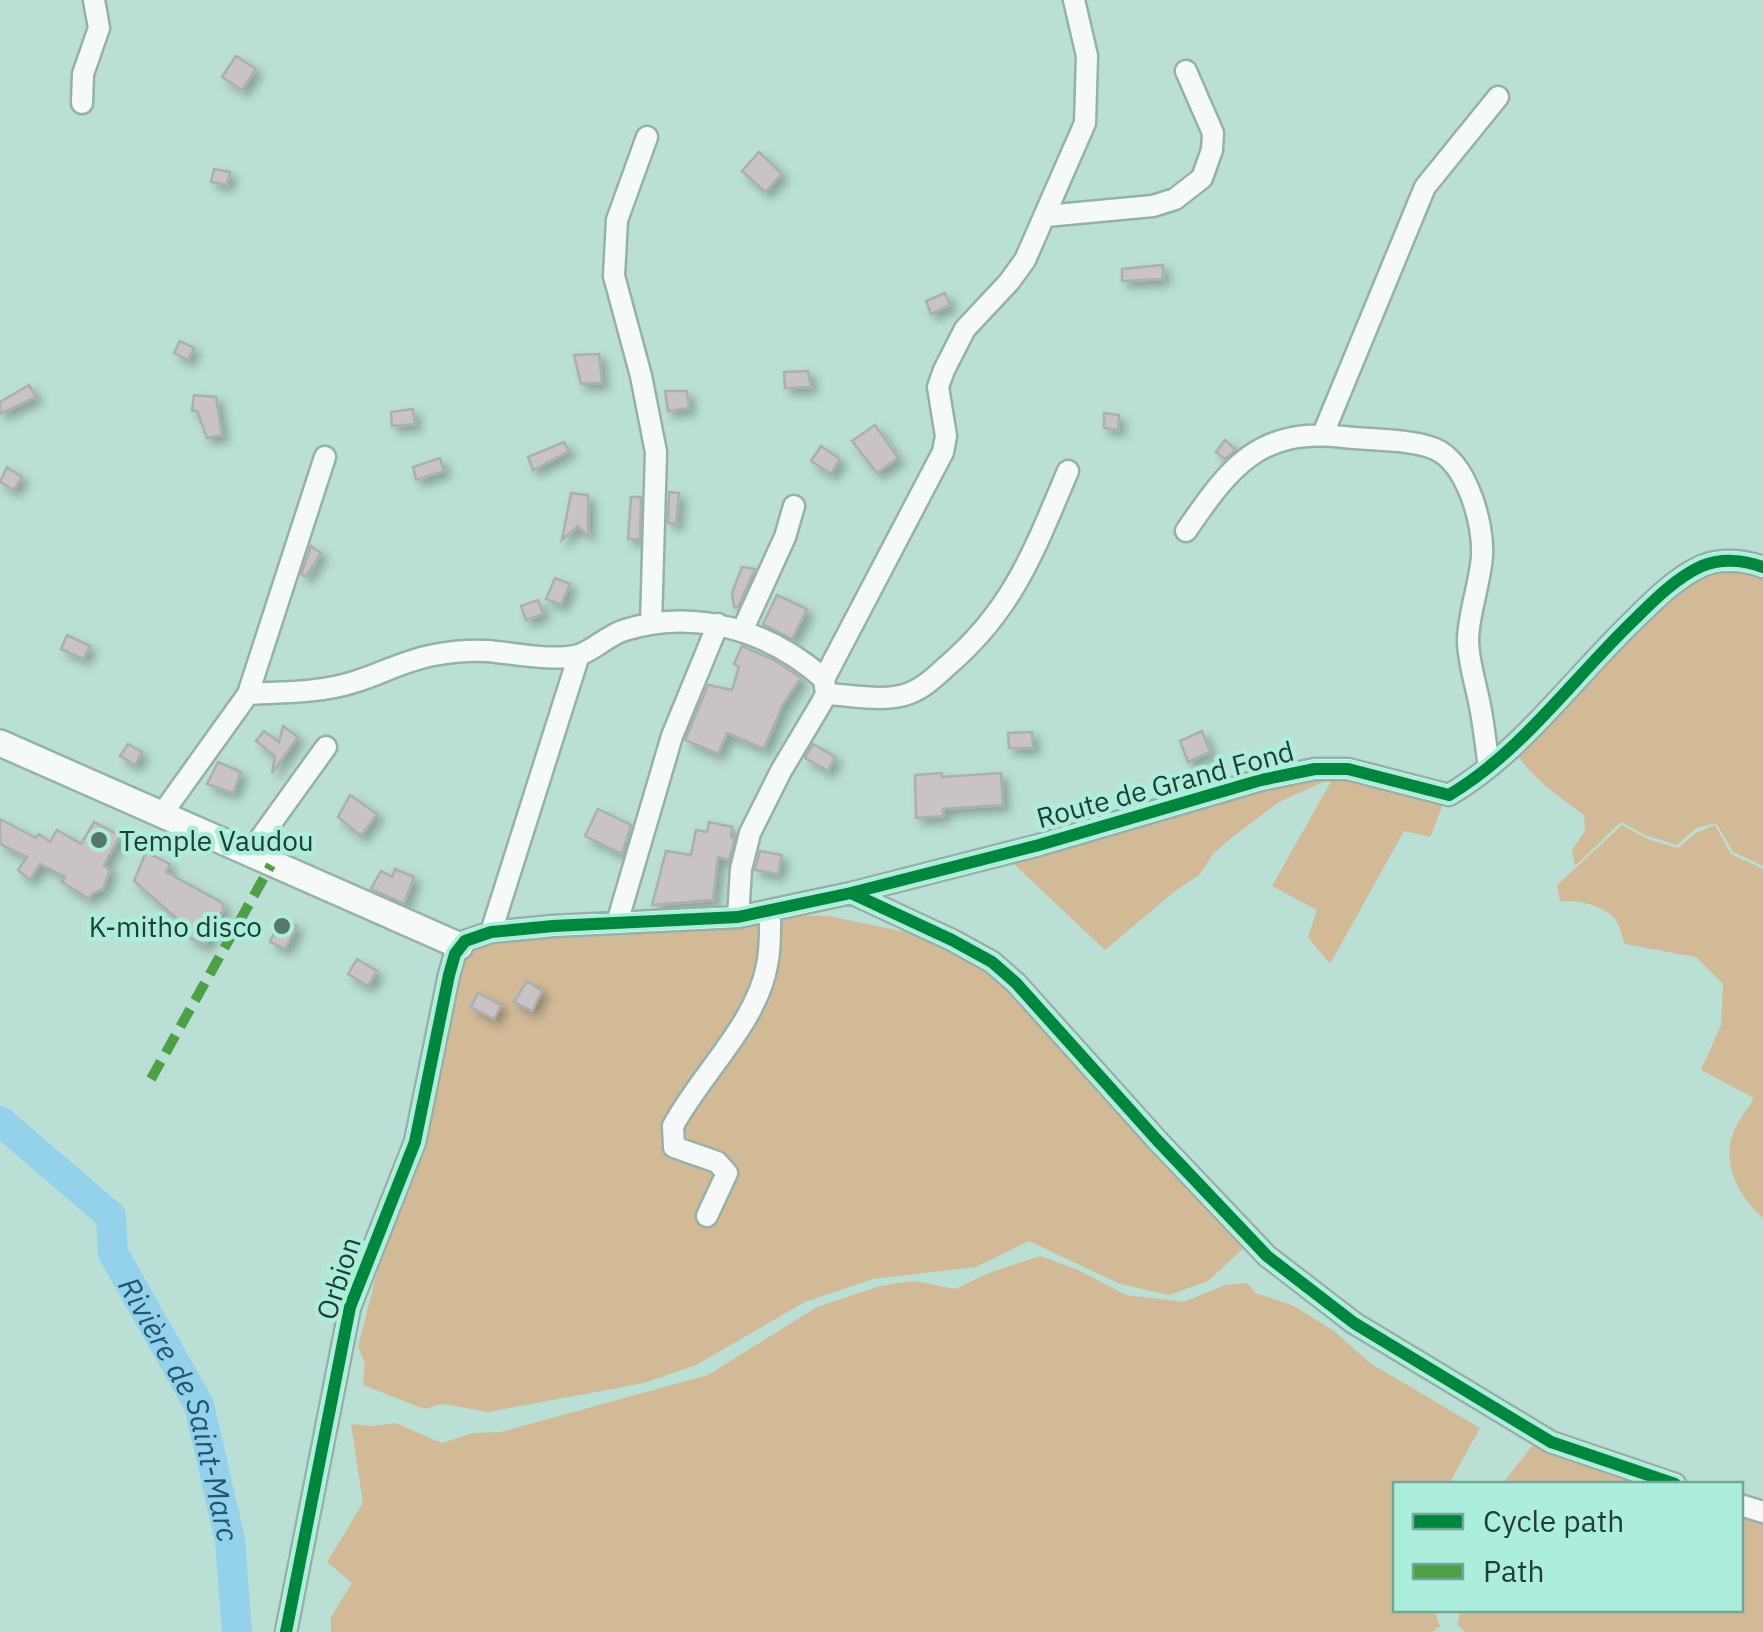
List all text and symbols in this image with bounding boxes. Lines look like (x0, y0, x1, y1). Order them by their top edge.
street label: Route de Grand Fond (1032, 732, 1298, 836)
place label: Temple Vaudou (119, 822, 314, 859)
marker: Temple Vaudou (88, 829, 110, 851)
place label: K-mitho disco (89, 908, 262, 945)
marker: K-mitho disco (271, 915, 293, 937)
street label: Orbion (307, 1232, 369, 1324)
water label: Rivière de Saint-Marc (111, 1269, 249, 1546)
legend (1393, 1482, 1743, 1612)
text: Cycle path (1483, 1501, 1624, 1540)
text: Path (1483, 1551, 1544, 1590)

